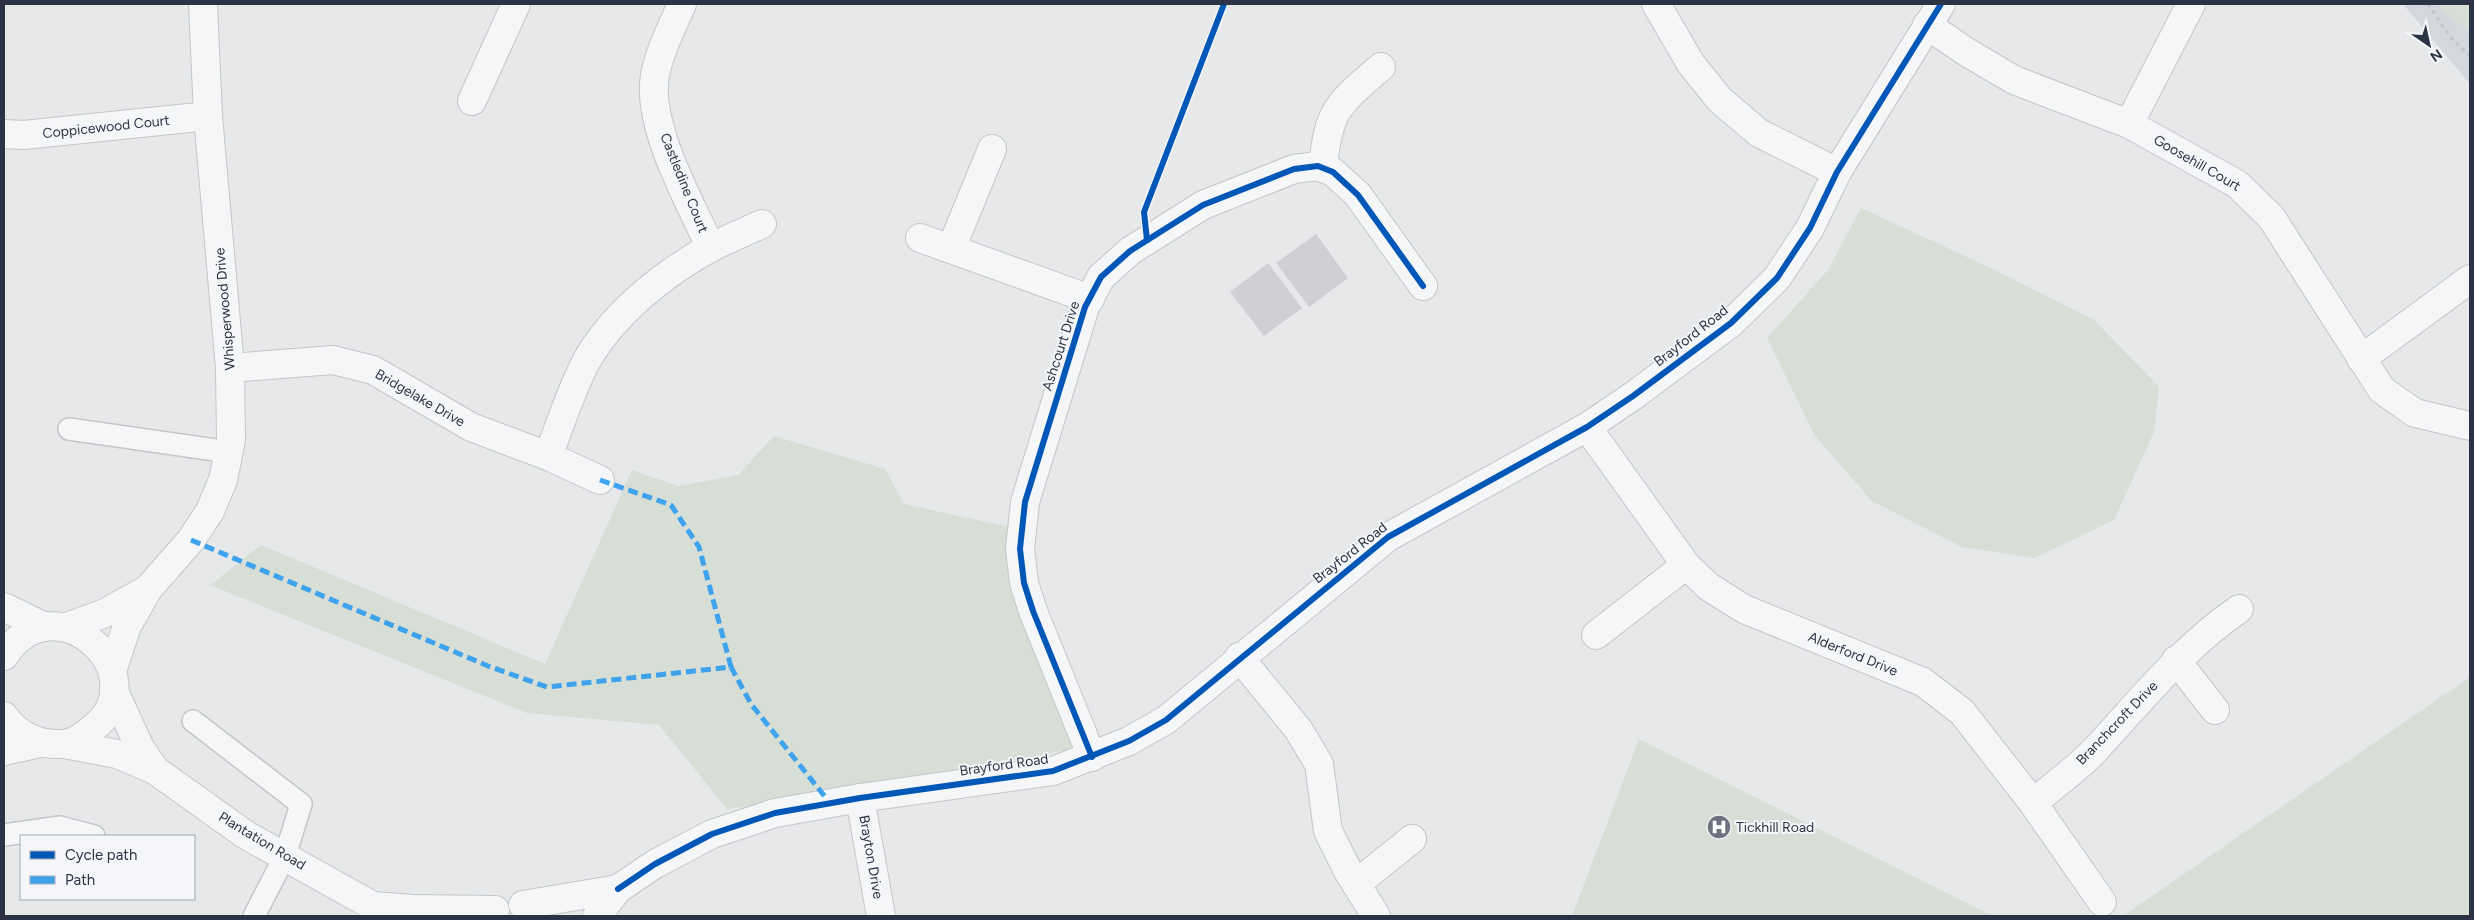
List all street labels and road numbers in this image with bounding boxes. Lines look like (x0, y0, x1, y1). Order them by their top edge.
street label: Coppicewood Court (42, 112, 170, 142)
street label: Castledine Court (656, 131, 712, 235)
street label: Goosehill Court (2150, 131, 2244, 195)
street label: Whisperwood Drive (211, 247, 239, 371)
street label: Ashcourt Drive (1039, 299, 1084, 393)
street label: Brayford Road (1650, 302, 1732, 370)
street label: Bridgelake Drive (372, 365, 468, 431)
street label: Brayford Road (1309, 519, 1391, 587)
street label: Alderford Drive (1806, 628, 1901, 680)
street label: Branchcroft Drive (2073, 677, 2162, 769)
street label: Brayford Road (958, 750, 1050, 780)
street label: Plantation Road (215, 808, 309, 874)
street label: Brayton Drive (855, 814, 887, 901)

